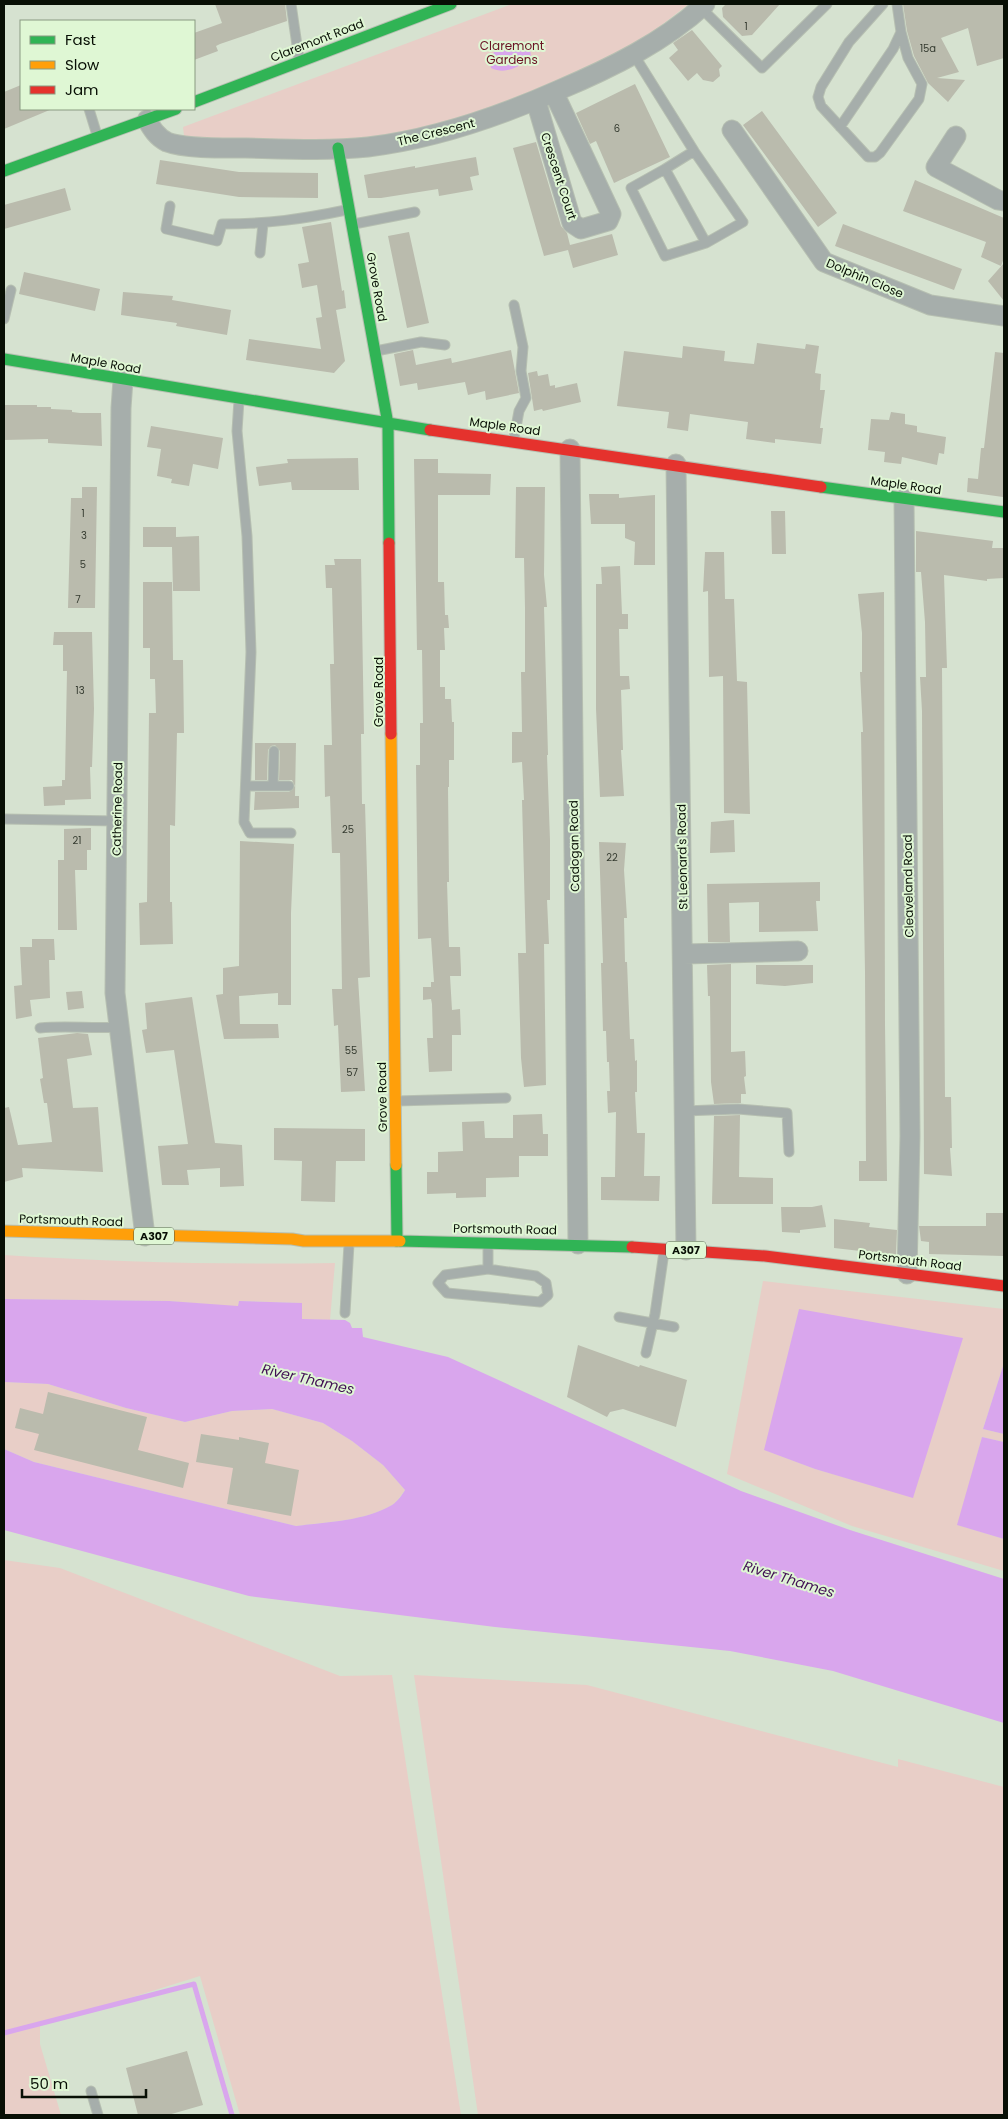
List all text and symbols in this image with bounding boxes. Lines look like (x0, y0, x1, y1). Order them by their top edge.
street label: Claremont Road (268, 14, 366, 66)
house number: 1 (744, 19, 748, 34)
legend (20, 20, 195, 110)
text: Fast (65, 29, 96, 50)
park label: Claremont Gardens (480, 37, 544, 68)
house number: 15a (920, 41, 936, 56)
text: Slow (65, 54, 100, 75)
text: Jam (65, 79, 99, 100)
street label: The Crescent (396, 114, 476, 150)
house number: 6 (614, 121, 620, 136)
street label: Crescent Court (537, 130, 581, 222)
street label: Grove Road (363, 251, 391, 323)
street label: Dolphin Close (824, 254, 906, 302)
street label: Maple Road (69, 348, 143, 378)
street label: Maple Road (468, 413, 542, 439)
street label: Maple Road (869, 472, 943, 498)
house number: 1 (81, 506, 85, 521)
house number: 3 (81, 528, 87, 543)
house number: 5 (80, 557, 86, 572)
house number: 7 (75, 592, 81, 607)
street label: Grove Road (370, 657, 387, 727)
house number: 13 (75, 683, 85, 698)
street label: Catherine Road (108, 762, 126, 856)
street label: Cadogan Road (565, 800, 583, 892)
street label: St Leonard's Road (673, 804, 691, 910)
house number: 25 (342, 822, 354, 837)
house number: 21 (73, 833, 81, 848)
street label: Cleaveland Road (899, 834, 917, 938)
house number: 22 (606, 850, 618, 865)
house number: 55 (345, 1043, 357, 1058)
street label: Grove Road (373, 1062, 391, 1132)
house number: 57 (346, 1065, 358, 1080)
street label: Portsmouth Road (19, 1210, 123, 1230)
street label: Portsmouth Road (453, 1220, 557, 1238)
road number: A307 (134, 1228, 174, 1244)
road number: A307 (666, 1242, 706, 1258)
street label: Portsmouth Road (857, 1245, 963, 1275)
water label: River Thames (260, 1359, 356, 1399)
water label: River Thames (741, 1556, 837, 1602)
scale bar (22, 2066, 146, 2098)
text: 50 m (30, 2073, 68, 2094)

